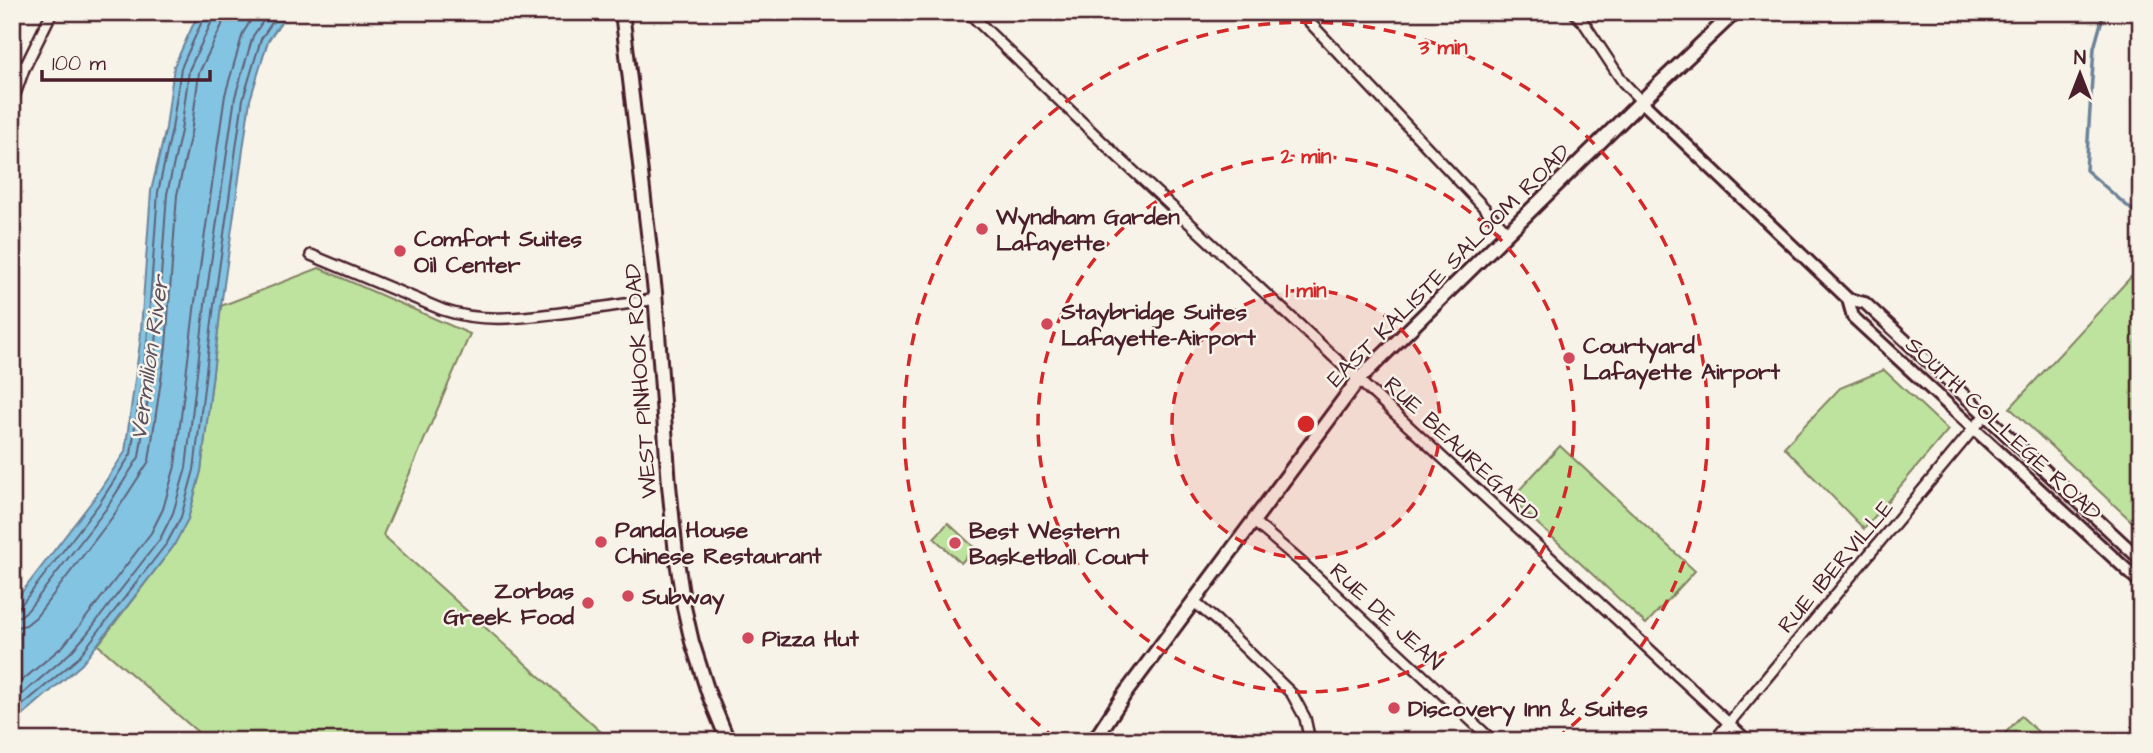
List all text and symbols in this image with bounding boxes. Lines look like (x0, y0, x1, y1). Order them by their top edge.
text: 3 min (1417, 33, 1468, 62)
scale bar (42, 38, 210, 82)
north arrow (2044, 38, 2114, 108)
text: N (2074, 45, 2086, 72)
text: 100 m (52, 49, 107, 78)
street label: EAST KALISTE SALOOM ROAD (1320, 137, 1578, 395)
text: 2 min (1280, 142, 1332, 171)
place label: Wyndham Garden Lafayette (995, 201, 1180, 261)
marker: Wyndham Garden Lafayette (974, 221, 990, 237)
place label: Comfort Suites Oil Center (414, 223, 583, 281)
marker: Comfort Suites Oil Center (392, 243, 408, 259)
street label: WEST PINHOOK ROAD (617, 262, 665, 499)
water label: Vermilion River (122, 271, 179, 442)
text: 1 min (1285, 276, 1327, 305)
place label: Staybridge Suites Lafayette-Airport (1060, 296, 1257, 356)
marker: Staybridge Suites Lafayette-Airport (1039, 316, 1055, 332)
street label: SOUTH COLLEGE ROAD (1898, 329, 2109, 528)
place label: Courtyard Lafayette Airport (1583, 330, 1781, 390)
marker: Courtyard Lafayette Airport (1561, 350, 1577, 366)
street label: RUE BEAUREGARD (1377, 369, 1546, 530)
centre of rings (1294, 412, 1318, 436)
street label: RUE IBERVILLE (1770, 493, 1901, 640)
place label: Panda House Chinese Restaurant (615, 514, 822, 572)
place label: Best Western Basketball Court (969, 515, 1149, 573)
marker: Panda House Chinese Restaurant (593, 534, 609, 550)
marker: Best Western Basketball Court (947, 535, 963, 551)
street label: RUE DE JEAN (1322, 556, 1450, 678)
place label: Zorbas Greek Food (444, 575, 574, 633)
place label: Subway (641, 581, 725, 615)
marker: Subway (620, 588, 636, 604)
marker: Zorbas Greek Food (580, 595, 596, 611)
place label: Pizza Hut (762, 623, 859, 655)
marker: Pizza Hut (740, 630, 756, 646)
place label: Discovery Inn & Suites (1408, 693, 1648, 727)
marker: Discovery Inn & Suites (1386, 700, 1402, 716)

